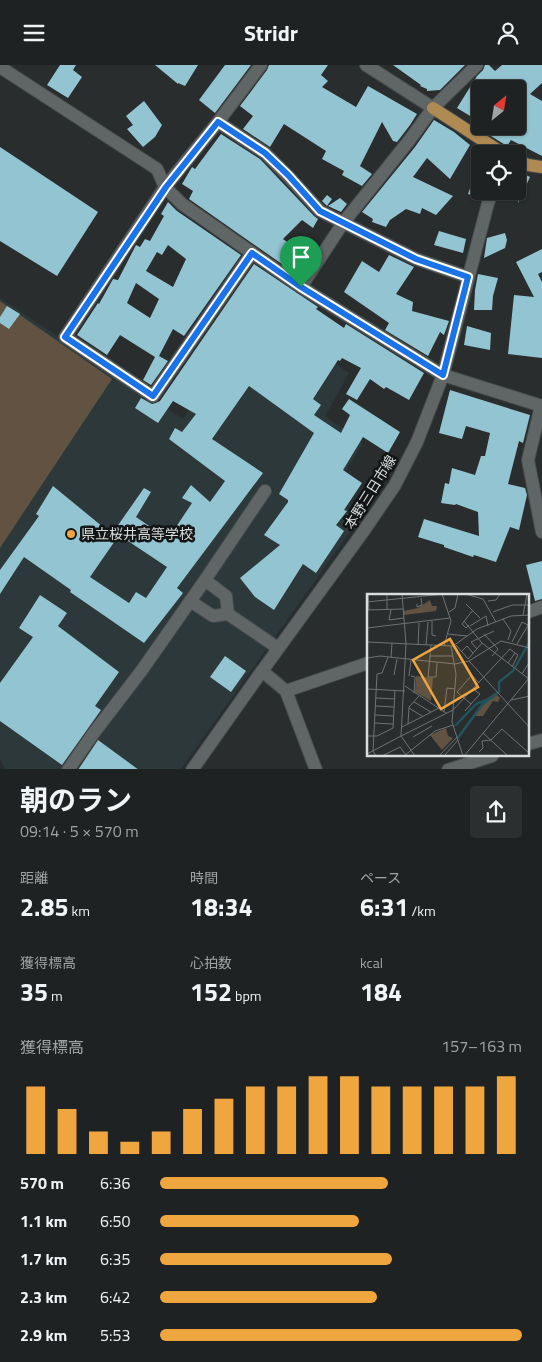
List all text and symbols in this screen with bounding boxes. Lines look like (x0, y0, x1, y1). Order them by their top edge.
text: Stridr (244, 16, 298, 50)
icon: menu (20, 19, 48, 47)
icon: person (494, 19, 522, 47)
north arrow (471, 80, 526, 135)
map controls (471, 80, 526, 200)
button: locate (471, 145, 526, 200)
pin (280, 236, 322, 287)
icon: arrive (287, 243, 315, 271)
street label: 本野三日市線 (338, 451, 401, 533)
place label: 県立桜井高等学校 (81, 523, 193, 544)
marker: 県立桜井高等学校 (65, 528, 77, 540)
inset map (367, 594, 530, 757)
text: 朝のラン (20, 778, 132, 821)
button: share (470, 786, 522, 838)
text: 09:14 · 5 × 570 m (20, 819, 139, 843)
text: 距離 (20, 867, 48, 888)
text: 時間 (190, 867, 218, 888)
text: ペース (360, 867, 401, 888)
text: 2.85 (20, 888, 68, 926)
text: 18:34 (190, 888, 252, 926)
text: 6:31 (360, 888, 408, 926)
text: km (68, 900, 90, 921)
text: /km (408, 900, 436, 921)
text: 獲得標高 (20, 952, 76, 973)
text: 心拍数 (190, 952, 232, 973)
text: kcal (360, 952, 383, 973)
text: 35 (20, 973, 48, 1011)
text: 152 (190, 973, 232, 1011)
text: 184 (360, 973, 402, 1011)
text: m (48, 985, 63, 1006)
text: bpm (232, 985, 262, 1006)
text: 157–163 m (441, 1034, 522, 1058)
text: 獲得標高 (20, 1035, 84, 1059)
text: 570 m (20, 1171, 64, 1195)
text: 6:36 (100, 1171, 130, 1195)
text: 1.1 km (20, 1209, 67, 1233)
text: 6:50 (100, 1209, 130, 1233)
text: 1.7 km (20, 1247, 67, 1271)
text: 6:35 (100, 1247, 130, 1271)
text: 2.3 km (20, 1285, 67, 1309)
text: 6:42 (100, 1285, 130, 1309)
text: 2.9 km (20, 1323, 67, 1347)
text: 5:53 (100, 1323, 130, 1347)

